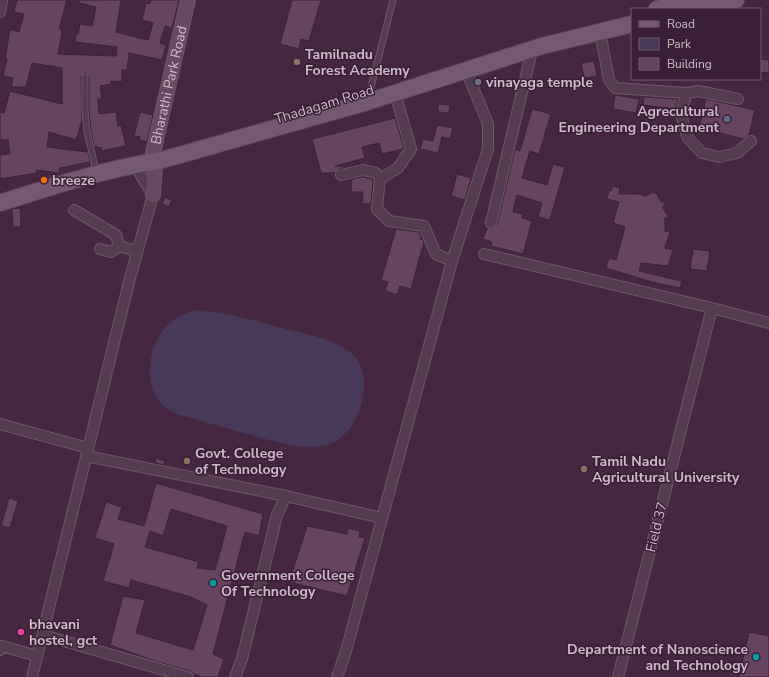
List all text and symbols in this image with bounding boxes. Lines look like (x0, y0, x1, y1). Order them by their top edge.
legend (631, 8, 761, 80)
text: Road (667, 16, 695, 32)
street label: Bharathi Park Road (146, 24, 192, 146)
text: Park (667, 36, 692, 52)
place label: Tamilnadu Forest Academy (305, 45, 410, 80)
text: Building (667, 56, 712, 72)
marker: Tamilnadu Forest Academy (292, 57, 302, 67)
place label: vinayaga temple (485, 73, 593, 92)
marker: vinayaga temple (473, 77, 483, 87)
street label: Thadagam Road (272, 80, 376, 129)
place label: Agrecultural Engineering Department (559, 102, 720, 137)
marker: Agrecultural Engineering Department (722, 114, 732, 124)
place label: breeze (52, 171, 95, 190)
marker: breeze (39, 175, 49, 185)
place label: Govt. College of Technology (195, 444, 287, 479)
place label: Tamil Nadu Agricultural University (592, 452, 740, 487)
marker: Govt. College of Technology (182, 456, 192, 466)
marker: Tamil Nadu Agricultural University (579, 464, 589, 474)
street label: Field 37 (641, 500, 672, 554)
place label: Government College Of Technology (221, 566, 355, 601)
marker: Government College Of Technology (208, 578, 218, 588)
place label: bhavani hostel, gct (29, 615, 98, 650)
marker: bhavani hostel, gct (16, 627, 26, 637)
place label: Department of Nanoscience and Technology (567, 640, 749, 675)
marker: Department of Nanoscience and Technology (751, 652, 761, 662)

